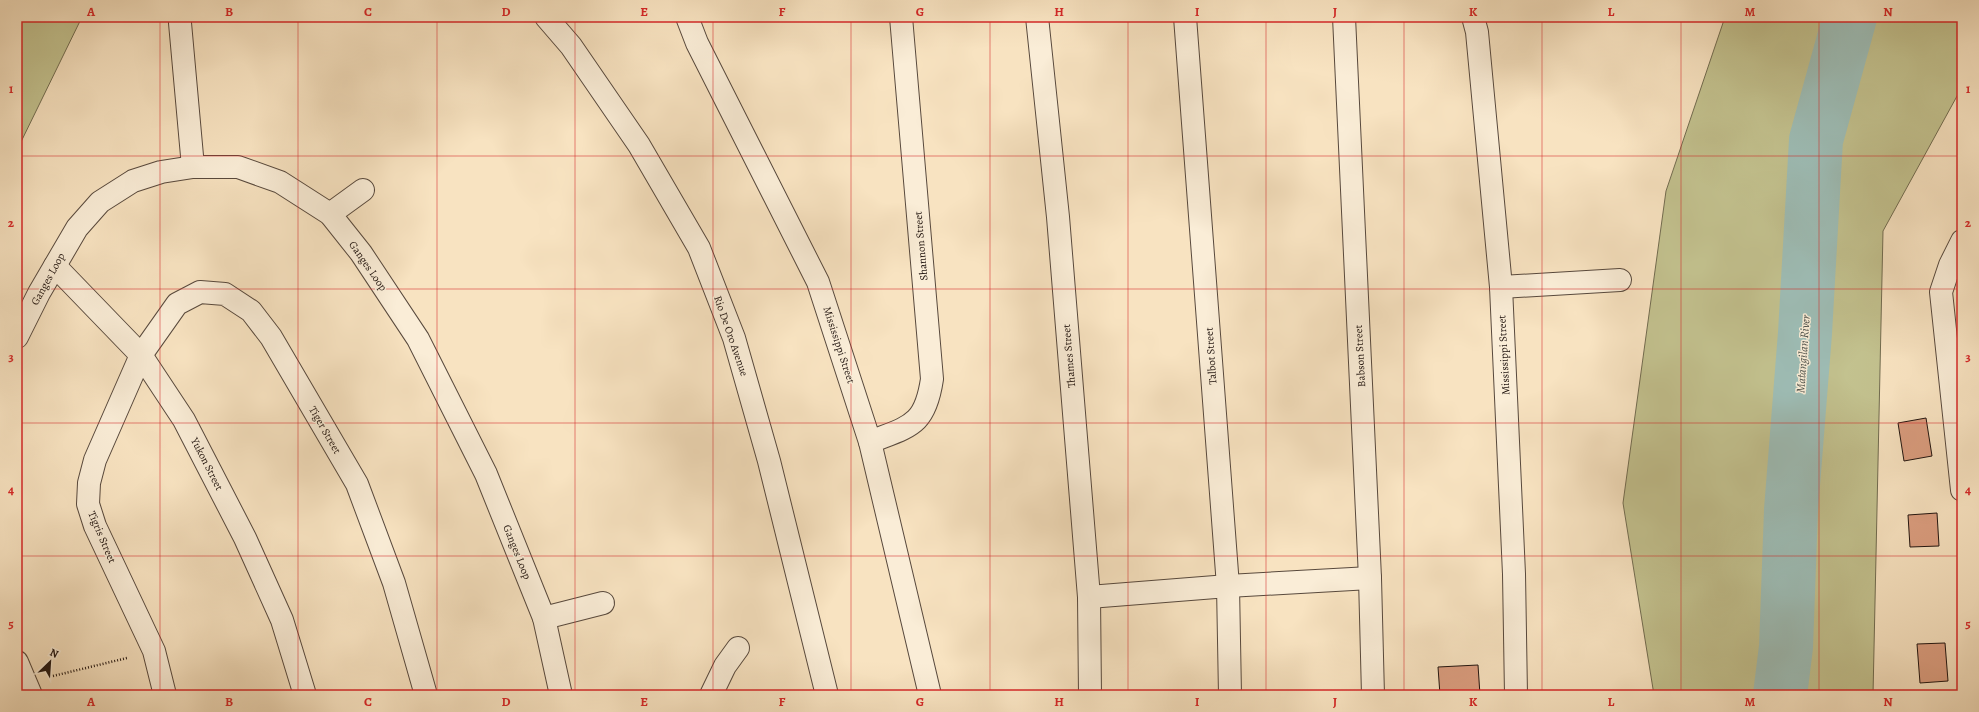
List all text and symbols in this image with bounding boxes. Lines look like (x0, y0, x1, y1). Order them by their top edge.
text: A (86, 3, 96, 20)
text: B (225, 3, 233, 20)
text: C (364, 3, 372, 20)
text: D (501, 3, 511, 20)
text: E (640, 3, 648, 20)
text: F (779, 3, 786, 20)
text: G (916, 3, 924, 20)
text: H (1054, 3, 1064, 20)
text: I (1195, 3, 1200, 20)
text: J (1333, 3, 1337, 20)
text: K (1469, 3, 1478, 20)
text: L (1608, 3, 1615, 20)
text: M (1745, 3, 1756, 20)
text: N (1883, 3, 1893, 20)
text: 1 (9, 80, 14, 97)
text: 1 (1966, 80, 1971, 97)
street label: Shannon Street (910, 210, 932, 281)
text: 2 (8, 214, 15, 231)
text: 2 (1965, 214, 1972, 231)
street label: Ganges Loop (345, 238, 391, 294)
street label: Ganges Loop (27, 250, 69, 308)
street label: Rio De Oro Avenue (710, 294, 752, 378)
street label: Mississippi Street (819, 305, 859, 386)
street label: Mississippi Street (1494, 314, 1514, 395)
water label: Matangilan River (1792, 314, 1814, 394)
street label: Thames Street (1059, 323, 1079, 388)
street label: Babson Street (1351, 324, 1369, 388)
street label: Talbot Street (1201, 327, 1220, 385)
text: 3 (8, 348, 14, 365)
text: 3 (1965, 348, 1971, 365)
street label: Tiger Street (305, 403, 345, 457)
street label: Yukon Street (187, 434, 227, 493)
text: 4 (8, 481, 14, 498)
text: 4 (1965, 481, 1971, 498)
street label: Tigris Street (84, 509, 120, 566)
street label: Ganges Loop (499, 522, 535, 582)
text: 5 (8, 615, 14, 632)
text: 5 (1965, 615, 1971, 632)
north arrow (30, 642, 70, 682)
text: N (47, 645, 61, 662)
text: A (86, 693, 96, 710)
text: B (225, 693, 233, 710)
text: C (364, 693, 372, 710)
text: D (501, 693, 511, 710)
text: E (640, 693, 648, 710)
text: F (779, 693, 786, 710)
text: G (916, 693, 924, 710)
text: H (1054, 693, 1064, 710)
text: I (1195, 693, 1200, 710)
text: J (1333, 693, 1337, 710)
text: K (1469, 693, 1478, 710)
text: L (1608, 693, 1615, 710)
text: M (1745, 693, 1756, 710)
text: N (1883, 693, 1893, 710)

